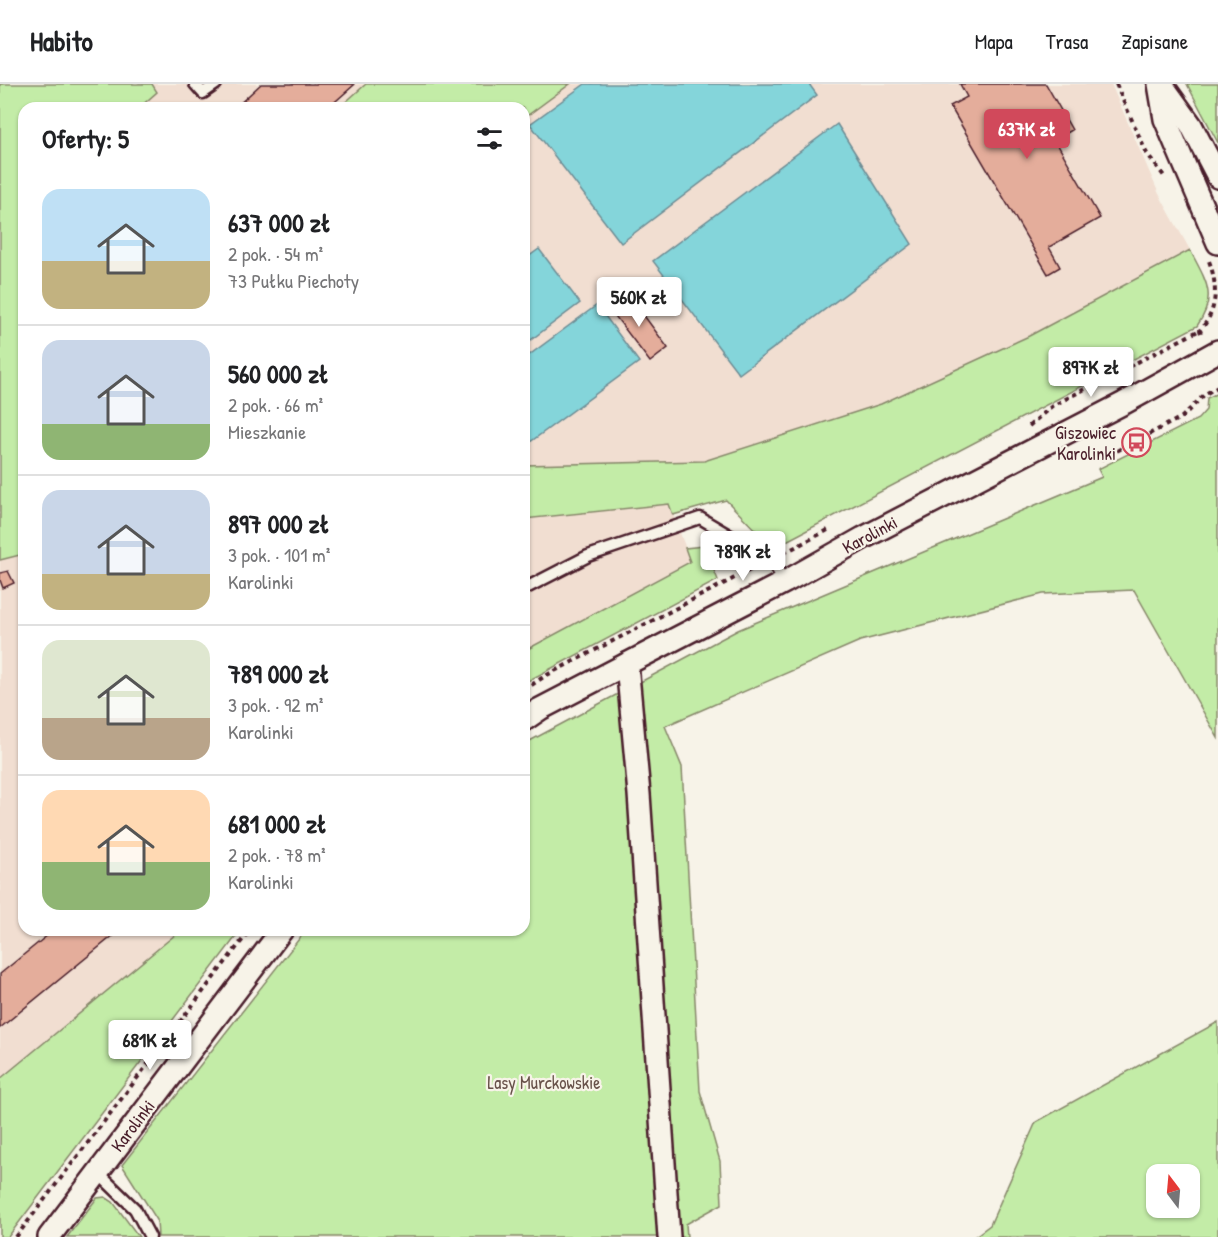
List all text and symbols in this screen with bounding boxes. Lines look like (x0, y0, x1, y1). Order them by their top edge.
text: Habito (30, 22, 93, 60)
text: Mapa (975, 27, 1013, 56)
text: Trasa (1046, 27, 1088, 56)
text: Zapisane (1121, 27, 1188, 56)
pin: 637K zł (972, 109, 1082, 160)
text: 637K zł (998, 115, 1056, 142)
text: Oferty: 5 (42, 121, 129, 156)
icon: filters (473, 122, 506, 155)
text: 637 000 zł (228, 205, 331, 240)
icon: home (90, 213, 162, 285)
text: 2 pok. · 54 m² (228, 240, 323, 267)
text: 73 Pułku Piechoty (228, 267, 359, 294)
pin: 560K zł (584, 277, 694, 328)
text: 560K zł (611, 283, 667, 310)
pin: 897K zł (1036, 347, 1146, 398)
text: 897K zł (1062, 353, 1120, 380)
text: 560 000 zł (228, 356, 329, 391)
icon: home (90, 364, 162, 436)
text: 2 pok. · 66 m² (228, 391, 323, 418)
text: Mieszkanie (228, 418, 306, 445)
place label: Giszowiec Karolinki (1055, 420, 1116, 466)
bus stop icon: Giszowiec Karolinki (1121, 427, 1153, 459)
text: 897 000 zł (228, 506, 330, 541)
street label: Karolinki (838, 510, 902, 559)
icon: home (90, 514, 162, 586)
pin: 789K zł (688, 531, 798, 582)
text: 789K zł (714, 537, 772, 564)
text: 3 pok. · 101 m² (228, 541, 330, 568)
text: Karolinki (228, 568, 294, 595)
text: 789 000 zł (228, 656, 330, 691)
icon: home (90, 664, 162, 736)
text: 3 pok. · 92 m² (228, 691, 323, 718)
text: Karolinki (228, 718, 294, 745)
text: 681 000 zł (228, 806, 327, 841)
icon: home (90, 814, 162, 886)
text: 2 pok. · 78 m² (228, 841, 326, 868)
text: Karolinki (228, 868, 294, 895)
pin: 681K zł (95, 1020, 205, 1071)
text: 681K zł (122, 1026, 178, 1053)
park label: Lasy Murckowskie (488, 1070, 600, 1095)
street label: Karolinki (105, 1095, 160, 1157)
north arrow (1146, 1164, 1200, 1218)
map controls (1146, 1164, 1200, 1218)

